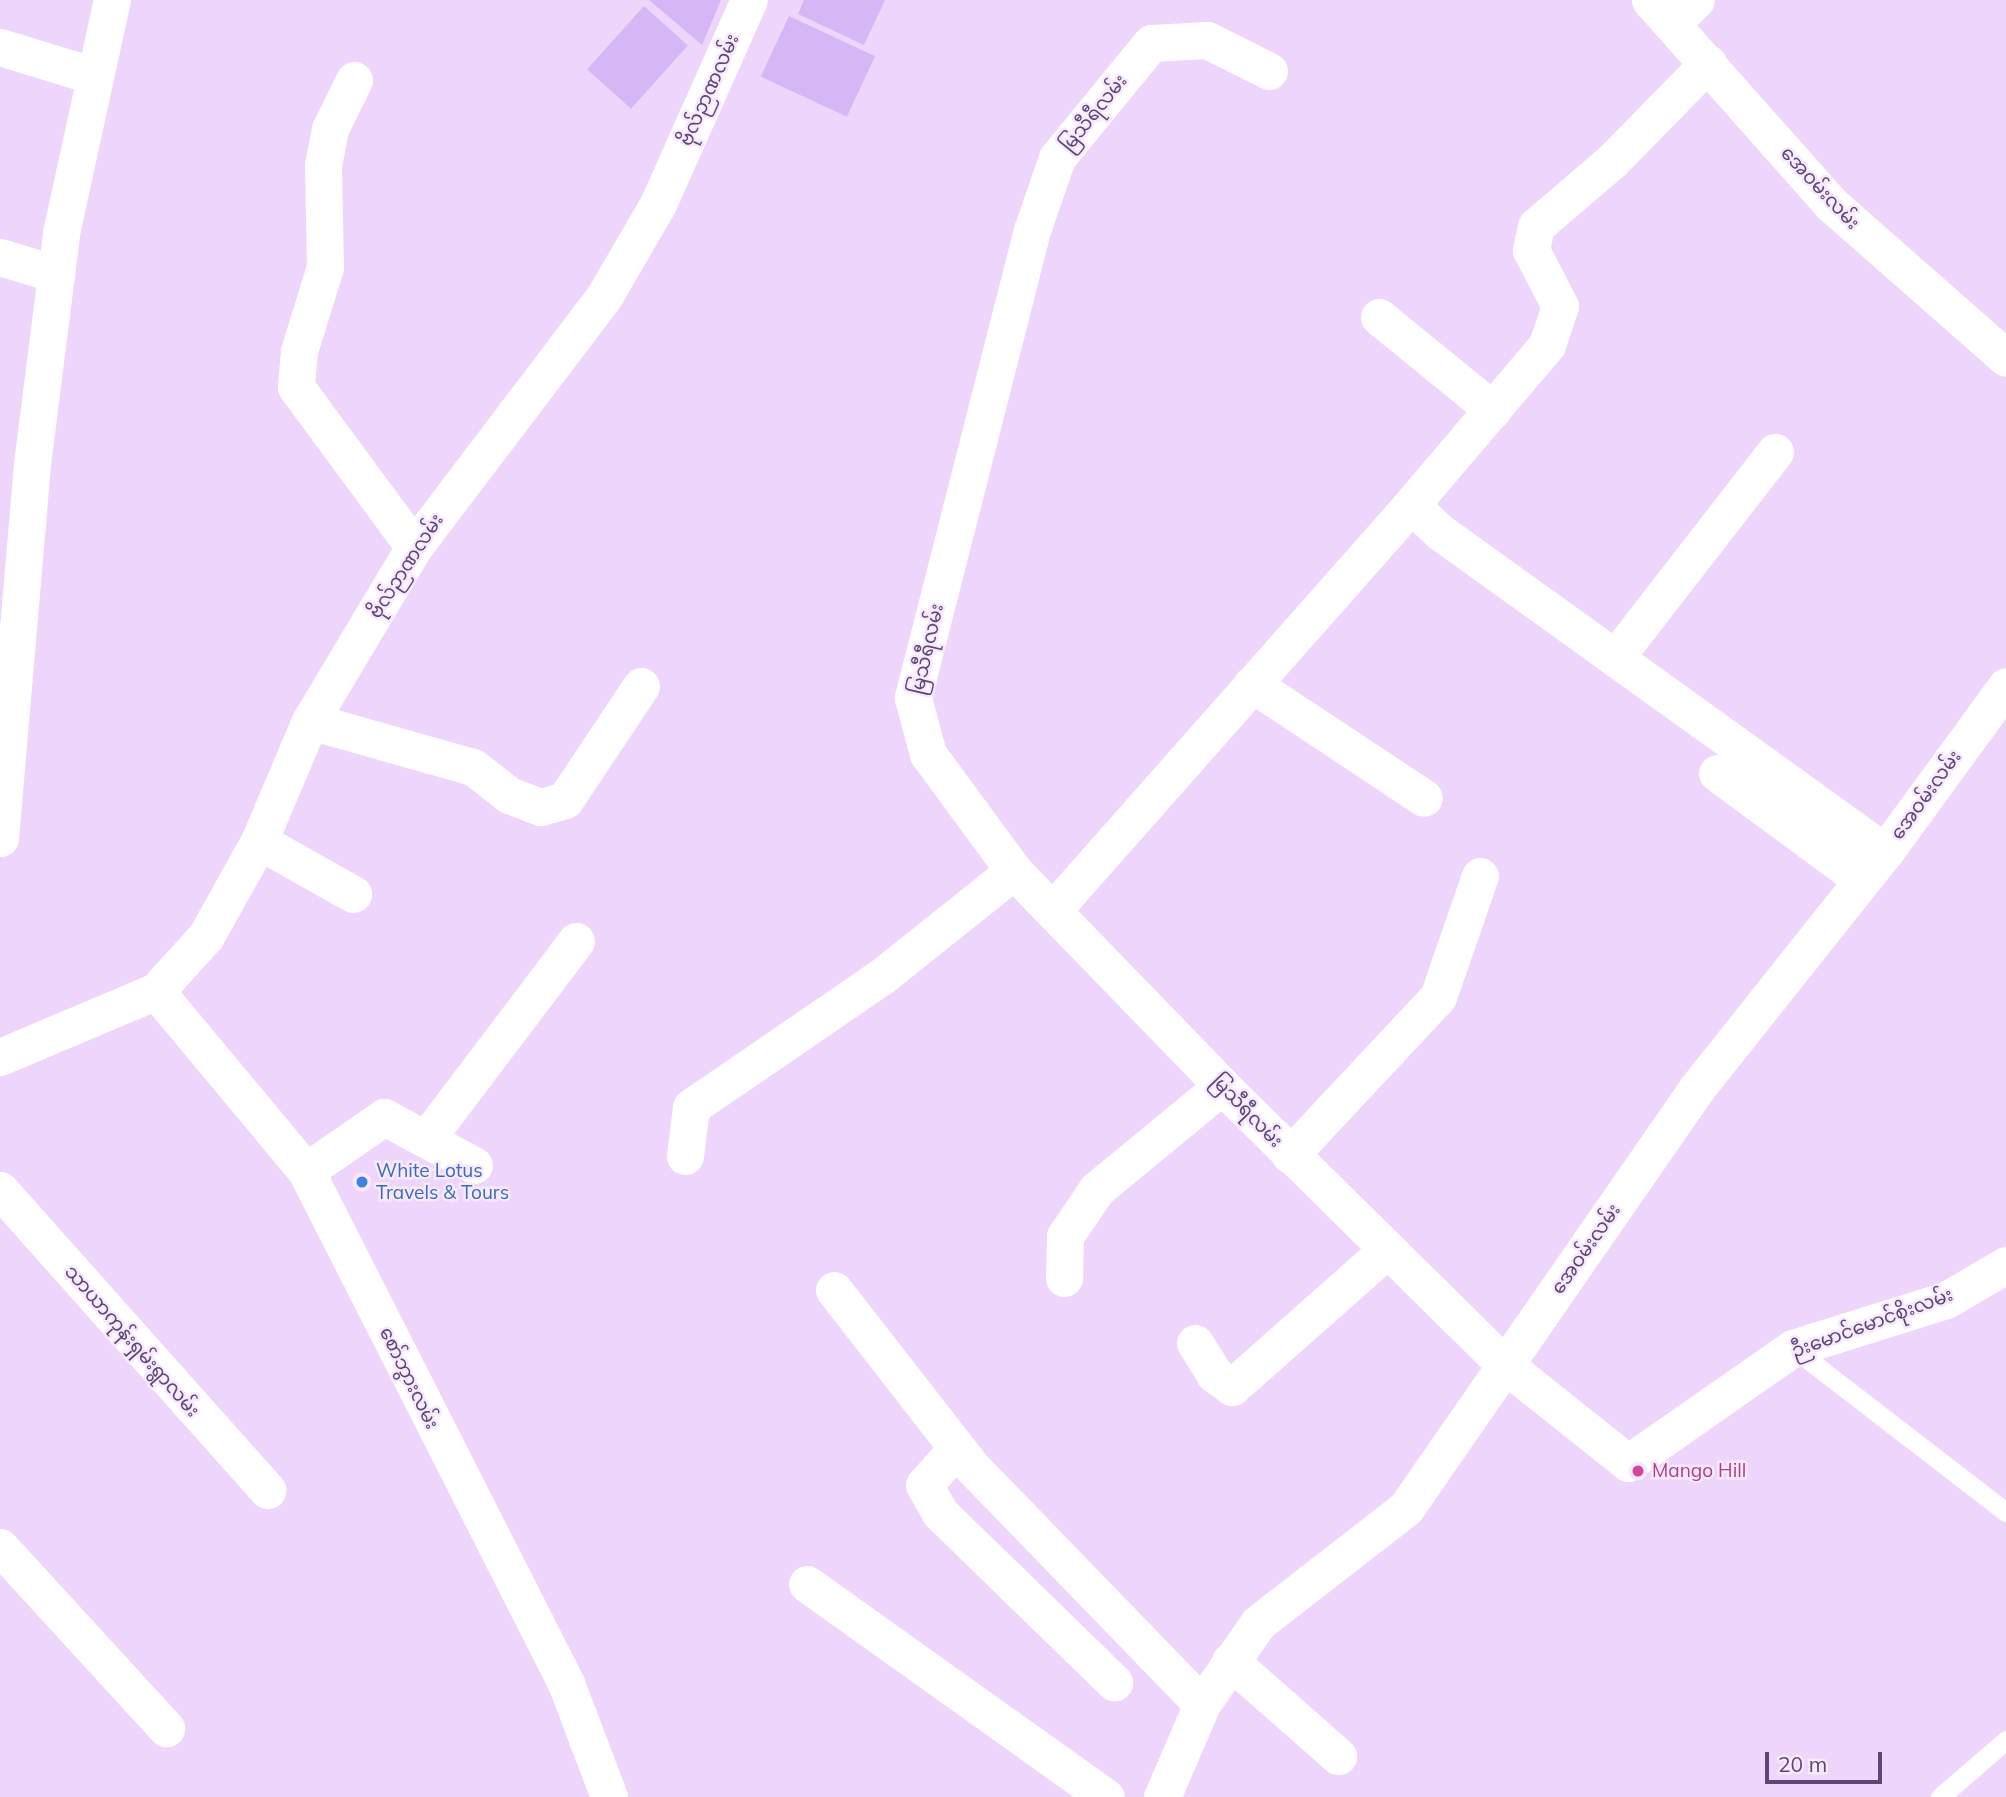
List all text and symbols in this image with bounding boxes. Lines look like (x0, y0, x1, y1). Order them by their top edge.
street label: ဗိုလ်ဉာဏလမ်း (674, 31, 744, 149)
street label: မြသီရီလမ်း (1056, 70, 1132, 156)
street label: အေဝမ်းလမ်း (1776, 142, 1864, 234)
street label: ဗိုလ်ဉာဏလမ်း (364, 509, 448, 623)
street label: မြသီရီလမ်း (905, 601, 949, 697)
street label: အေဝမ်းလမ်း (1886, 746, 1966, 844)
street label: မြသီရီလမ်း (1207, 1070, 1287, 1152)
place label: White Lotus Travels & Tours (376, 1160, 509, 1204)
marker: White Lotus Travels & Tours (354, 1174, 370, 1190)
street label: အေဝမ်းလမ်း (1547, 1199, 1625, 1299)
street label: သာယာကုန်းရှမ်းရွာလမ်း (60, 1260, 204, 1422)
street label: ဉီးမောင်မောင်စိုးလမ်း (1788, 1283, 1956, 1363)
street label: စော်ဘွားလမ်း (375, 1323, 443, 1433)
place label: Mango Hill (1652, 1460, 1746, 1482)
marker: Mango Hill (1630, 1463, 1646, 1479)
scale bar (1768, 1738, 1885, 1782)
text: 20 m (1778, 1751, 1827, 1777)

